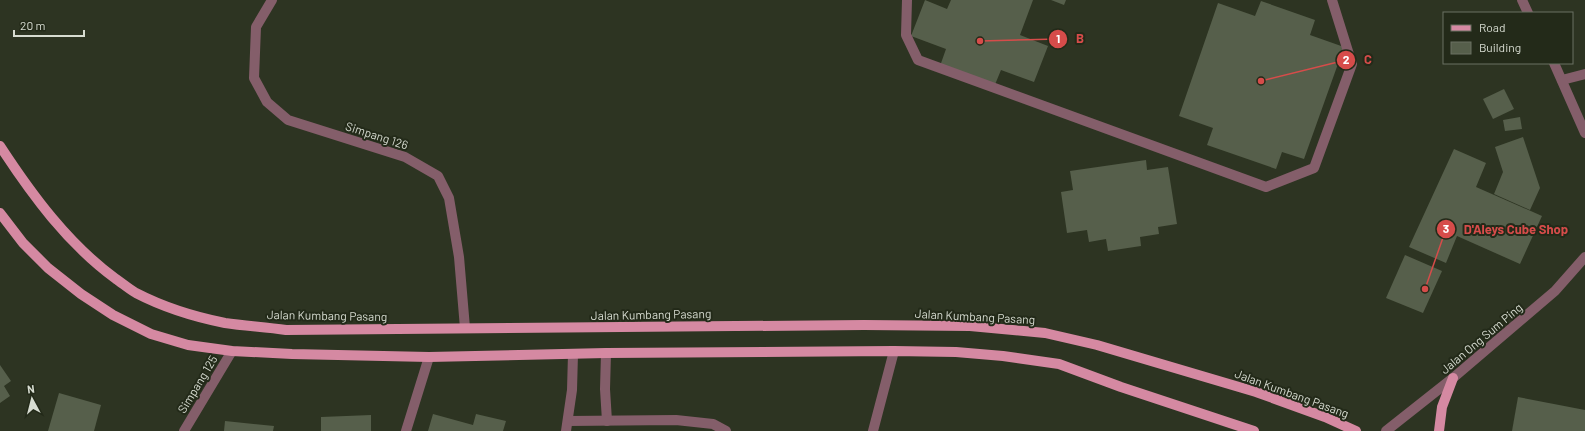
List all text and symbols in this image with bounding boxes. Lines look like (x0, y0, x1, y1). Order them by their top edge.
scale bar (14, 12, 84, 38)
legend (1443, 12, 1573, 64)
text: 20 m (20, 18, 46, 32)
text: Road (1479, 20, 1506, 34)
callout: B (1048, 26, 1092, 51)
text: B (1076, 30, 1084, 46)
text: 1 (1056, 31, 1060, 45)
text: Building (1479, 40, 1521, 54)
callout: C (1336, 47, 1380, 72)
text: C (1364, 51, 1372, 67)
text: 2 (1343, 52, 1350, 66)
street label: Simpang 126 (344, 118, 410, 152)
callout: D'Aleys Cube Shop (1436, 217, 1576, 242)
text: 3 (1443, 221, 1449, 235)
text: D'Aleys Cube Shop (1464, 221, 1568, 237)
street label: Jalan Ong Sum Ping (1437, 300, 1525, 376)
street label: Jalan Kumbang Pasang (591, 306, 711, 322)
street label: Jalan Kumbang Pasang (914, 306, 1036, 326)
street label: Jalan Kumbang Pasang (267, 307, 387, 323)
street label: Simpang 125 (174, 353, 220, 415)
street label: Jalan Kumbang Pasang (1233, 366, 1351, 420)
north arrow (12, 379, 52, 419)
text: N (26, 382, 35, 395)

